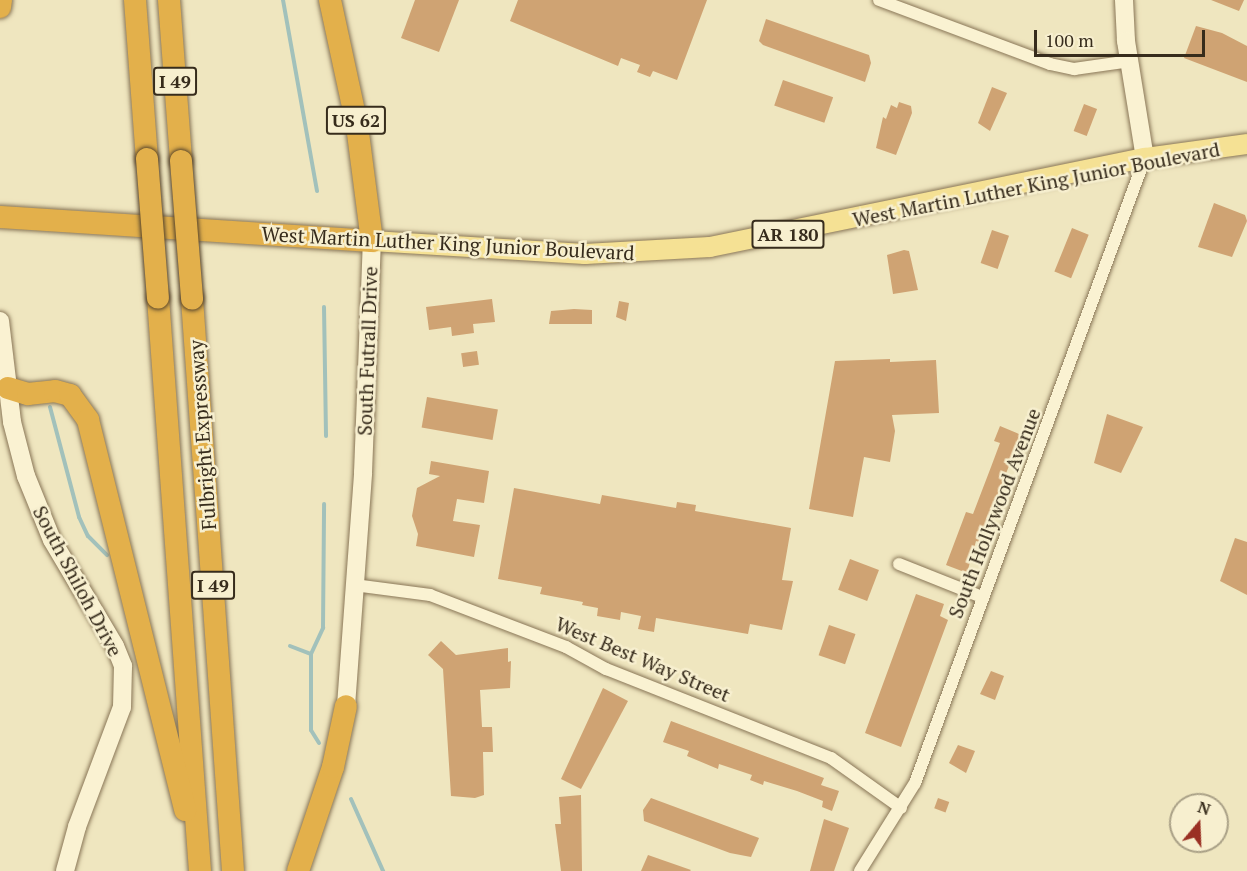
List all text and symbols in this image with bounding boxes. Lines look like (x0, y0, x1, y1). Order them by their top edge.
scale bar (1037, 18, 1208, 56)
text: 100 m (1045, 28, 1094, 52)
road number: I 49 (152, 66, 198, 96)
road number: US 62 (324, 105, 388, 135)
street label: West Martin Luther King Junior Boulevard (850, 137, 1222, 231)
road number: AR 180 (750, 219, 826, 249)
street label: West Martin Luther King Junior Boulevard (261, 221, 635, 265)
street label: South Futrall Drive (352, 266, 382, 436)
street label: Fulbright Expressway (183, 339, 221, 531)
street label: South Hollywood Avenue (943, 404, 1045, 622)
street label: South Shiloh Drive (28, 502, 128, 660)
road number: I 49 (190, 570, 236, 600)
street label: West Best Way Street (552, 611, 734, 707)
north arrow (1169, 793, 1229, 853)
text: N (1195, 795, 1214, 820)

